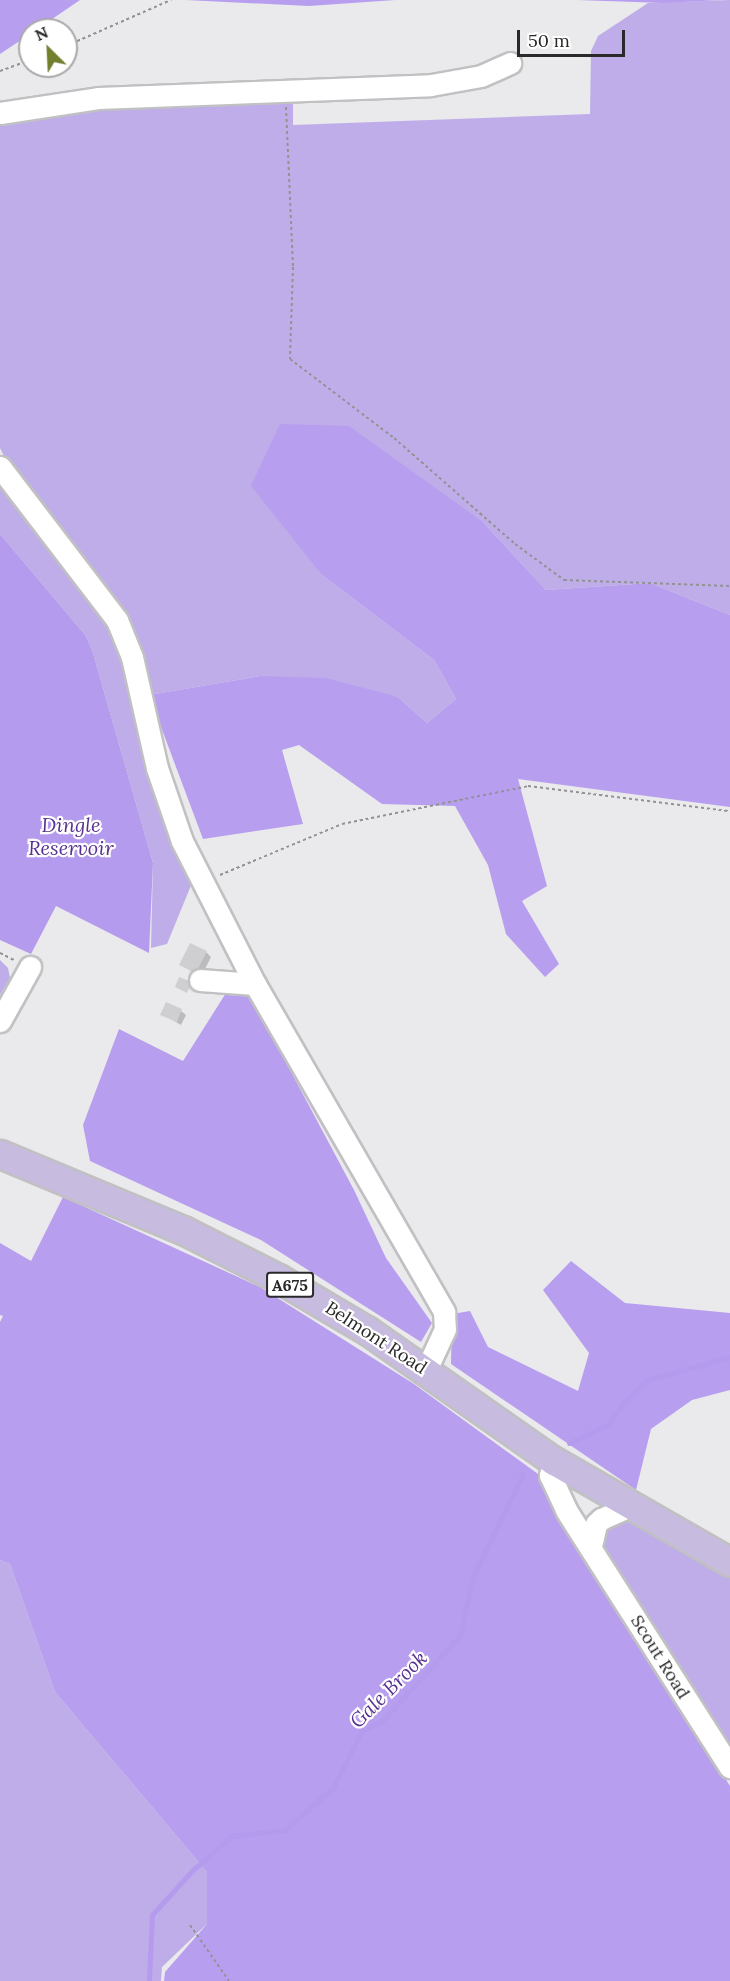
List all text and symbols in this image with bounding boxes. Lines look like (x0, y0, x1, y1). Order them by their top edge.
north arrow (18, 18, 78, 78)
scale bar (520, 18, 628, 56)
text: N (32, 22, 51, 45)
text: 50 m (528, 29, 570, 52)
water label: Dingle Reservoir (28, 813, 114, 860)
road number: A675 (266, 1272, 314, 1298)
street label: Belmont Road (321, 1297, 431, 1379)
street label: Scout Road (626, 1611, 694, 1703)
water label: Gale Brook (345, 1646, 431, 1732)

